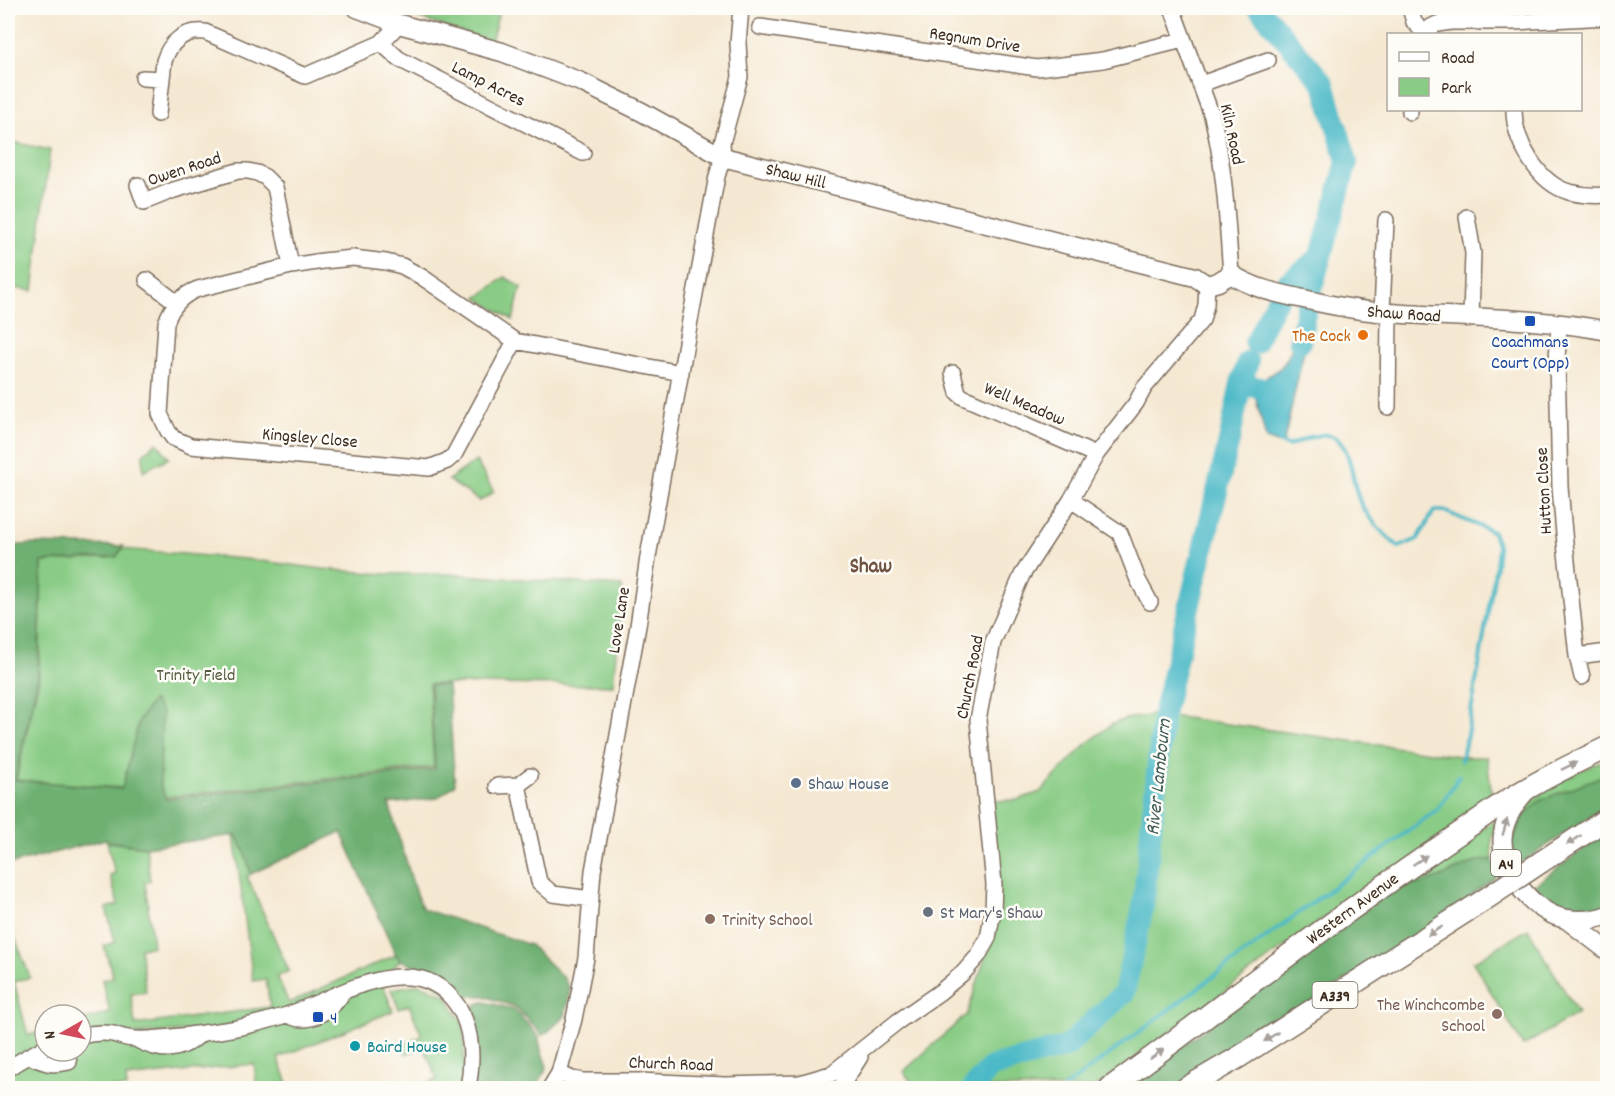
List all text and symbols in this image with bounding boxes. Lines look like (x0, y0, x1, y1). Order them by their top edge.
street label: Regnum Drive (927, 22, 1022, 61)
legend (1387, 33, 1582, 111)
text: Road (1441, 47, 1475, 72)
street label: Lamp Acres (447, 56, 529, 114)
text: Park (1441, 77, 1472, 102)
street label: Kiln Road (1212, 102, 1249, 167)
street label: Owen Road (145, 147, 225, 194)
street label: Shaw Hill (763, 158, 829, 197)
street label: Shaw Road (1366, 300, 1442, 331)
marker: Coachmans Court (Opp) (1523, 314, 1537, 328)
place label: The Cock (1292, 325, 1351, 350)
marker: The Cock (1356, 328, 1370, 342)
place label: Coachmans Court (Opp) (1491, 331, 1569, 377)
street label: Well Meadow (980, 377, 1068, 434)
street label: Kingsley Close (261, 423, 359, 456)
street label: Hutton Close (1531, 447, 1560, 535)
district label: Shaw (850, 553, 893, 583)
street label: Love Lane (603, 585, 638, 655)
street label: Church Road (951, 633, 992, 722)
park label: Trinity Field (157, 664, 235, 689)
water label: River Lambourn (1140, 717, 1180, 837)
one-way arrow (1560, 761, 1577, 771)
place label: Shaw House (808, 773, 889, 798)
marker: Shaw House (789, 776, 803, 790)
one-way arrow (1501, 818, 1510, 836)
one-way arrow (1566, 834, 1582, 845)
road number: A4 (1491, 850, 1521, 876)
one-way arrow (1412, 854, 1428, 866)
street label: Western Avenue (1302, 868, 1405, 952)
place label: St Mary's Shaw (940, 902, 1043, 927)
marker: St Mary's Shaw (921, 905, 935, 919)
place label: Trinity School (722, 909, 813, 934)
marker: Trinity School (703, 912, 717, 926)
one-way arrow (1427, 926, 1443, 937)
road number: A339 (1312, 982, 1358, 1008)
place label: The Winchcombe School (1377, 994, 1486, 1040)
north arrow (33, 1003, 93, 1063)
place label: 4 (330, 1007, 337, 1032)
marker: The Winchcombe School (1490, 1007, 1504, 1021)
marker: 4 (311, 1010, 325, 1024)
text: N (39, 1029, 63, 1041)
one-way arrow (1263, 1031, 1279, 1042)
place label: Baird House (367, 1036, 447, 1061)
marker: Baird House (348, 1039, 362, 1053)
one-way arrow (1148, 1048, 1164, 1060)
street label: Church Road (628, 1052, 714, 1079)

